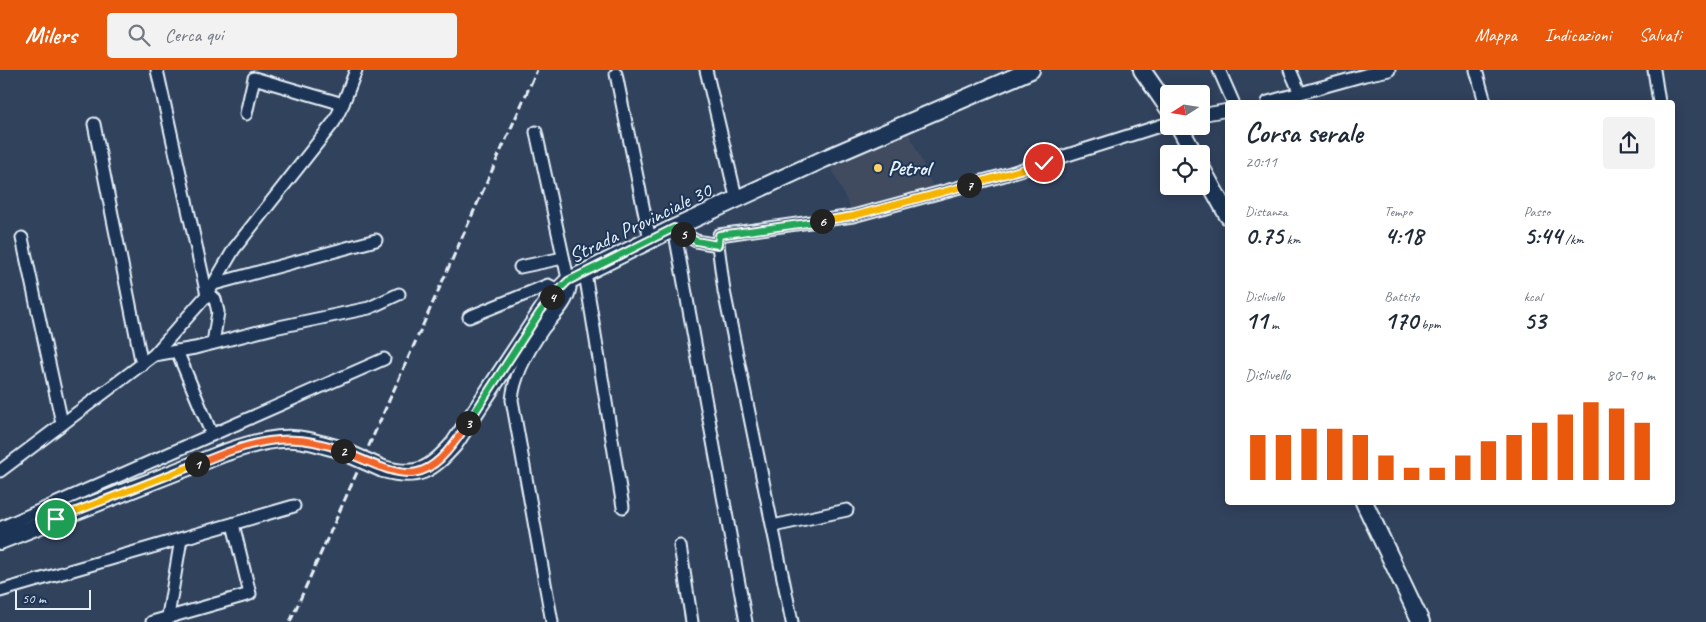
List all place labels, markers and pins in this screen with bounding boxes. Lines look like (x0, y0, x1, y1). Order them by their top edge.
pin (1023, 142, 1065, 184)
place label: Petrol (888, 155, 935, 181)
marker: Petrol (872, 162, 884, 174)
pin: 7 (956, 172, 982, 198)
pin: 6 (810, 208, 834, 234)
pin: 5 (670, 222, 696, 246)
pin: 4 (540, 284, 564, 310)
pin: 3 (456, 410, 480, 436)
pin: 2 (330, 438, 356, 464)
pin: 1 (184, 452, 210, 476)
pin (35, 498, 77, 540)

